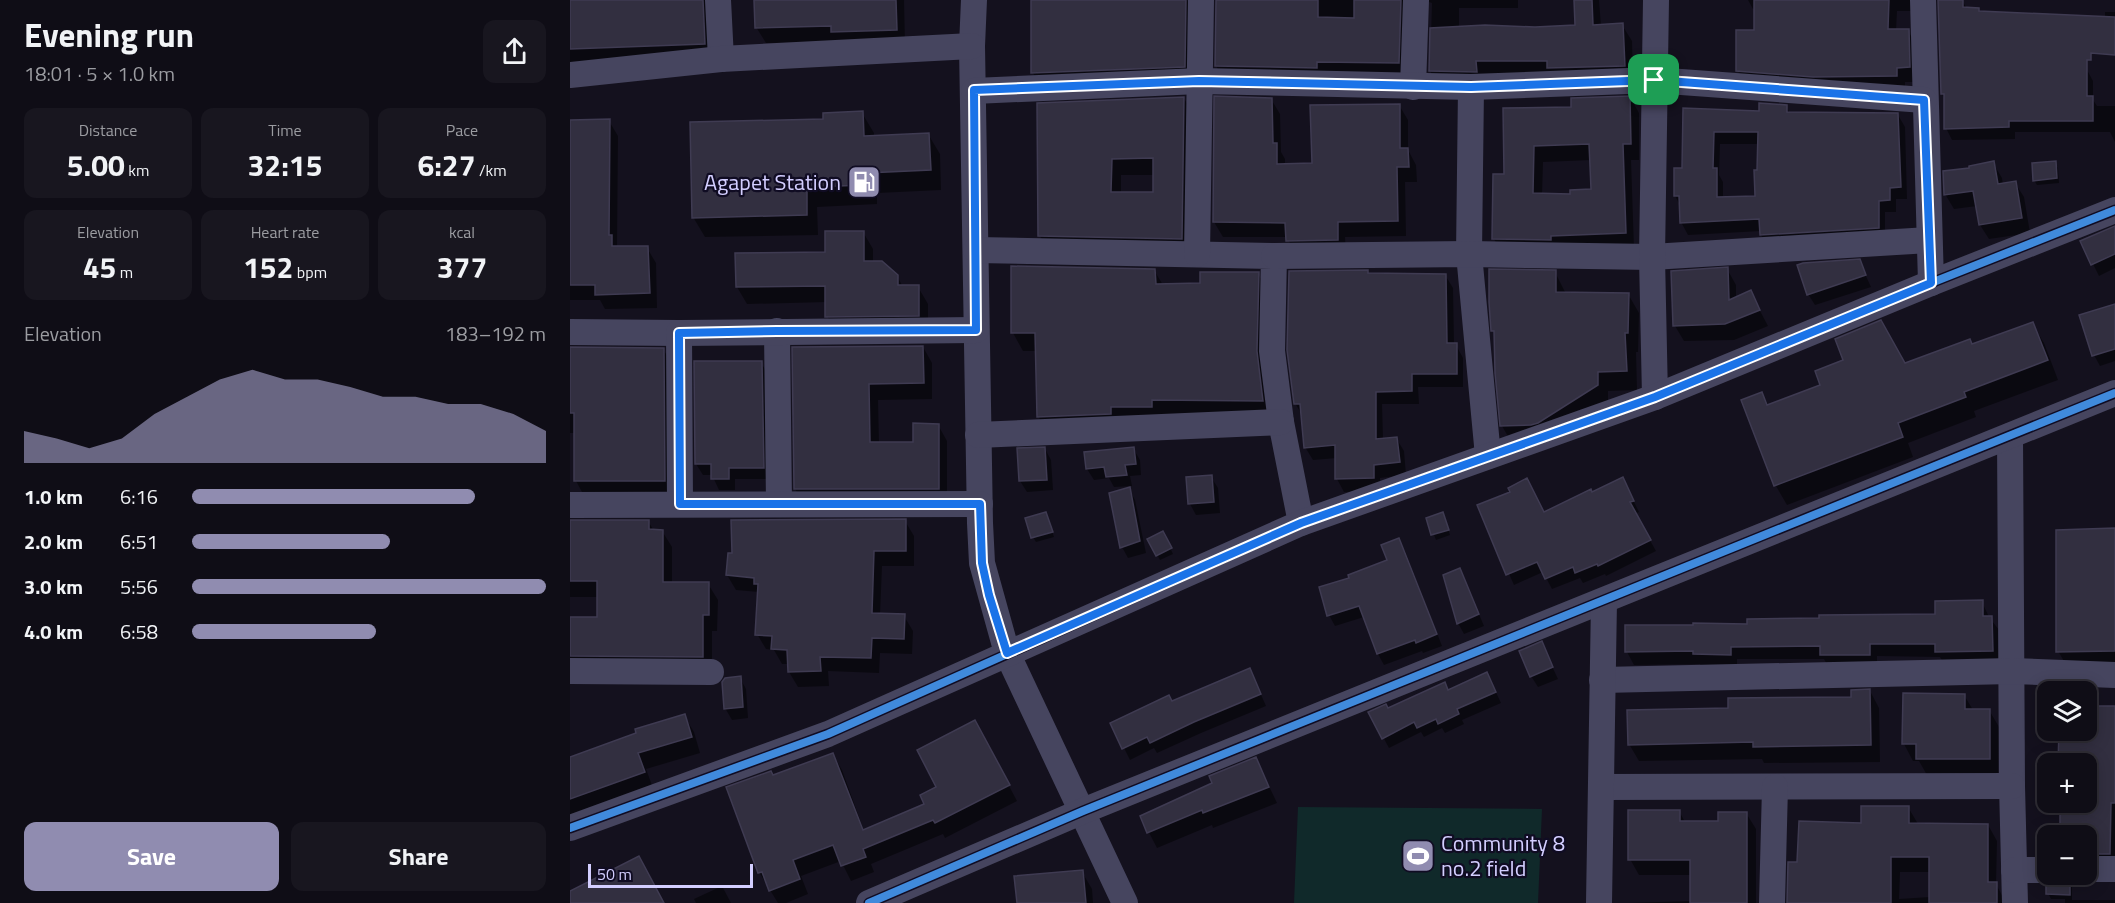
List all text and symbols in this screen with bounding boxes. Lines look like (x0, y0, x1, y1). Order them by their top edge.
text: Evening run (24, 10, 194, 60)
button: share (483, 20, 546, 83)
pin (1628, 54, 1679, 105)
text: 18:01 · 5 × 1.0 km (24, 58, 175, 89)
icon: arrive (1637, 63, 1670, 96)
text: Distance (79, 118, 137, 142)
text: Time (268, 118, 302, 142)
text: Pace (446, 118, 478, 142)
text: 5.00 (67, 142, 125, 188)
text: 32:15 (248, 142, 322, 188)
text: 6:27 (417, 142, 475, 188)
text: km (125, 158, 149, 182)
text: /km (475, 158, 507, 182)
fuel station icon: Agapet Station (846, 164, 882, 200)
place label: Agapet Station (704, 165, 841, 199)
text: Elevation (77, 220, 139, 244)
text: Heart rate (251, 220, 319, 244)
text: kcal (449, 220, 475, 244)
text: 45 (83, 244, 116, 290)
text: 152 (243, 244, 293, 290)
text: 377 (437, 244, 487, 290)
text: m (116, 260, 133, 284)
text: bpm (293, 260, 327, 284)
text: Elevation (24, 318, 102, 349)
text: 183–192 m (445, 318, 546, 349)
text: 1.0 km (24, 481, 83, 512)
text: 6:16 (120, 481, 158, 512)
text: 2.0 km (24, 526, 83, 557)
text: 6:51 (120, 526, 158, 557)
text: 3.0 km (24, 571, 83, 602)
text: 5:56 (120, 571, 158, 602)
text: 4.0 km (24, 616, 83, 647)
text: 6:58 (120, 616, 158, 647)
map controls (2037, 681, 2097, 885)
button: layers (2037, 681, 2097, 741)
button: + (2037, 753, 2097, 813)
button: Save (24, 822, 279, 891)
button: Share (291, 822, 546, 891)
button: − (2037, 825, 2097, 885)
place label: Community 8 no.2 field (1441, 826, 1565, 885)
sports icon: Community 8 no.2 field (1400, 838, 1436, 874)
scale bar (588, 861, 753, 888)
text: 50 m (597, 862, 632, 886)

